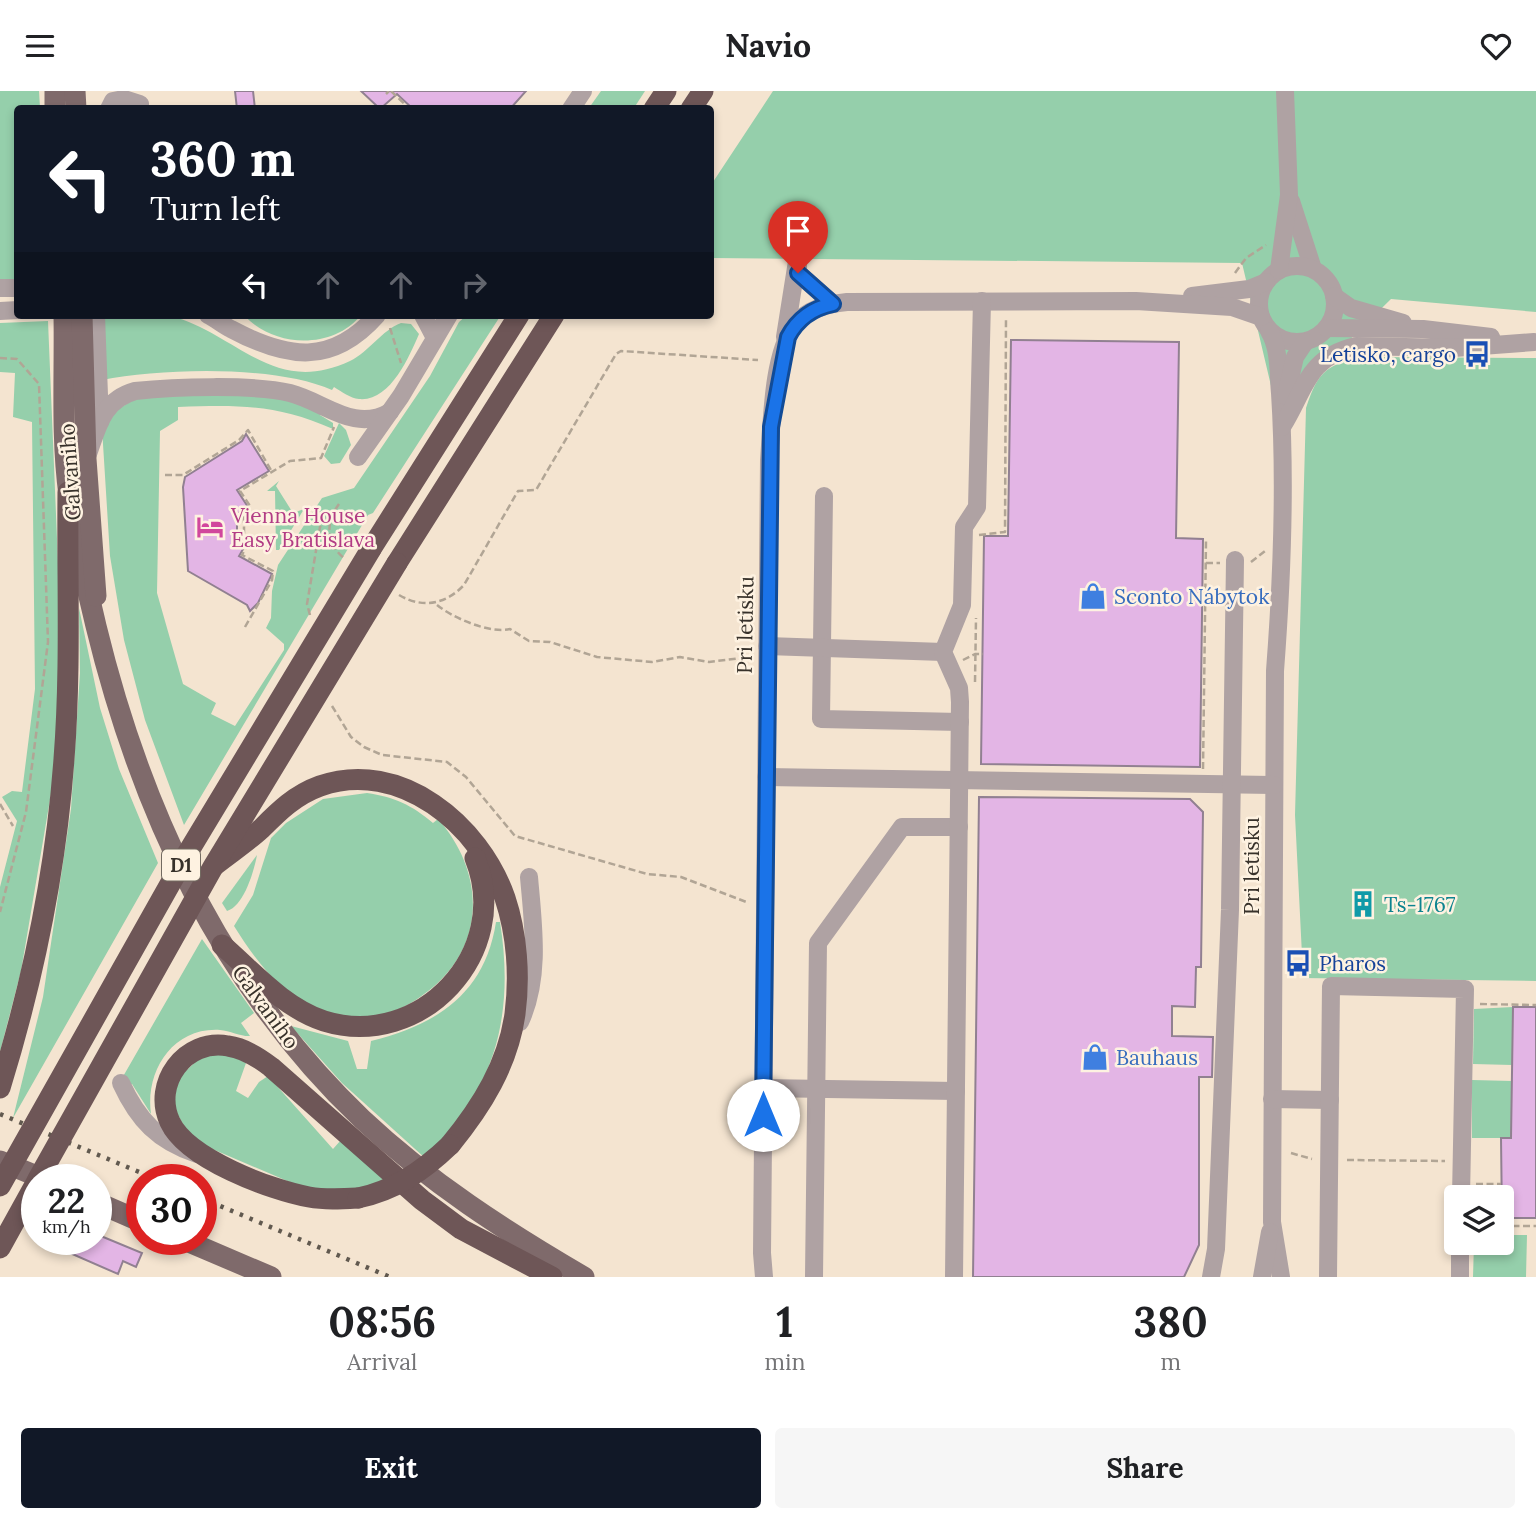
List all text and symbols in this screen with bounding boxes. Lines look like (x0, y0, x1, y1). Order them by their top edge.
text: Navio (725, 25, 811, 66)
icon: menu (21, 27, 59, 65)
icon: heart (1477, 27, 1515, 65)
text: 360 m (150, 127, 295, 189)
icon: left (35, 133, 126, 224)
text: Turn left (150, 188, 280, 229)
pin (768, 201, 828, 273)
icon: arrive (779, 212, 817, 250)
icon: left (236, 266, 274, 304)
icon: ahead (309, 266, 347, 304)
icon: ahead (382, 266, 420, 304)
icon: right (455, 266, 493, 304)
bus stop icon: Letisko, cargo (1462, 339, 1492, 369)
place label: Letisko, cargo (1320, 341, 1456, 368)
street label: Galvaniho (53, 423, 87, 521)
place label: Vienna House Easy Bratislava (230, 502, 375, 553)
hotel icon: Vienna House Easy Bratislava (195, 512, 225, 542)
street label: Pri letisku (731, 576, 759, 674)
shop icon: Sconto Nábytok (1078, 581, 1108, 611)
place label: Sconto Nábytok (1114, 583, 1270, 610)
street label: Pri letisku (1238, 817, 1265, 915)
road number: D1 (162, 849, 200, 881)
building icon: Ts-1767 (1348, 889, 1378, 919)
place label: Ts-1767 (1384, 891, 1456, 918)
bus stop icon: Pharos (1283, 948, 1313, 978)
place label: Pharos (1319, 950, 1386, 977)
street label: Galvaniho (227, 960, 305, 1054)
shop icon: Bauhaus (1080, 1042, 1110, 1072)
place label: Bauhaus (1116, 1044, 1198, 1071)
position arrow (726, 1078, 800, 1152)
speed limit sign: 30 (126, 1164, 217, 1255)
text: 22 (48, 1178, 85, 1223)
map controls (1444, 1185, 1514, 1255)
button: layers (1444, 1185, 1514, 1255)
text: km/h (42, 1215, 91, 1238)
text: 08:56 (328, 1295, 436, 1349)
text: 1 (776, 1295, 793, 1349)
text: 380 (1134, 1295, 1208, 1349)
text: Arrival (347, 1347, 417, 1376)
text: min (764, 1347, 805, 1376)
text: m (1160, 1347, 1181, 1376)
button: Exit (21, 1428, 761, 1508)
button: Share (775, 1428, 1515, 1508)

